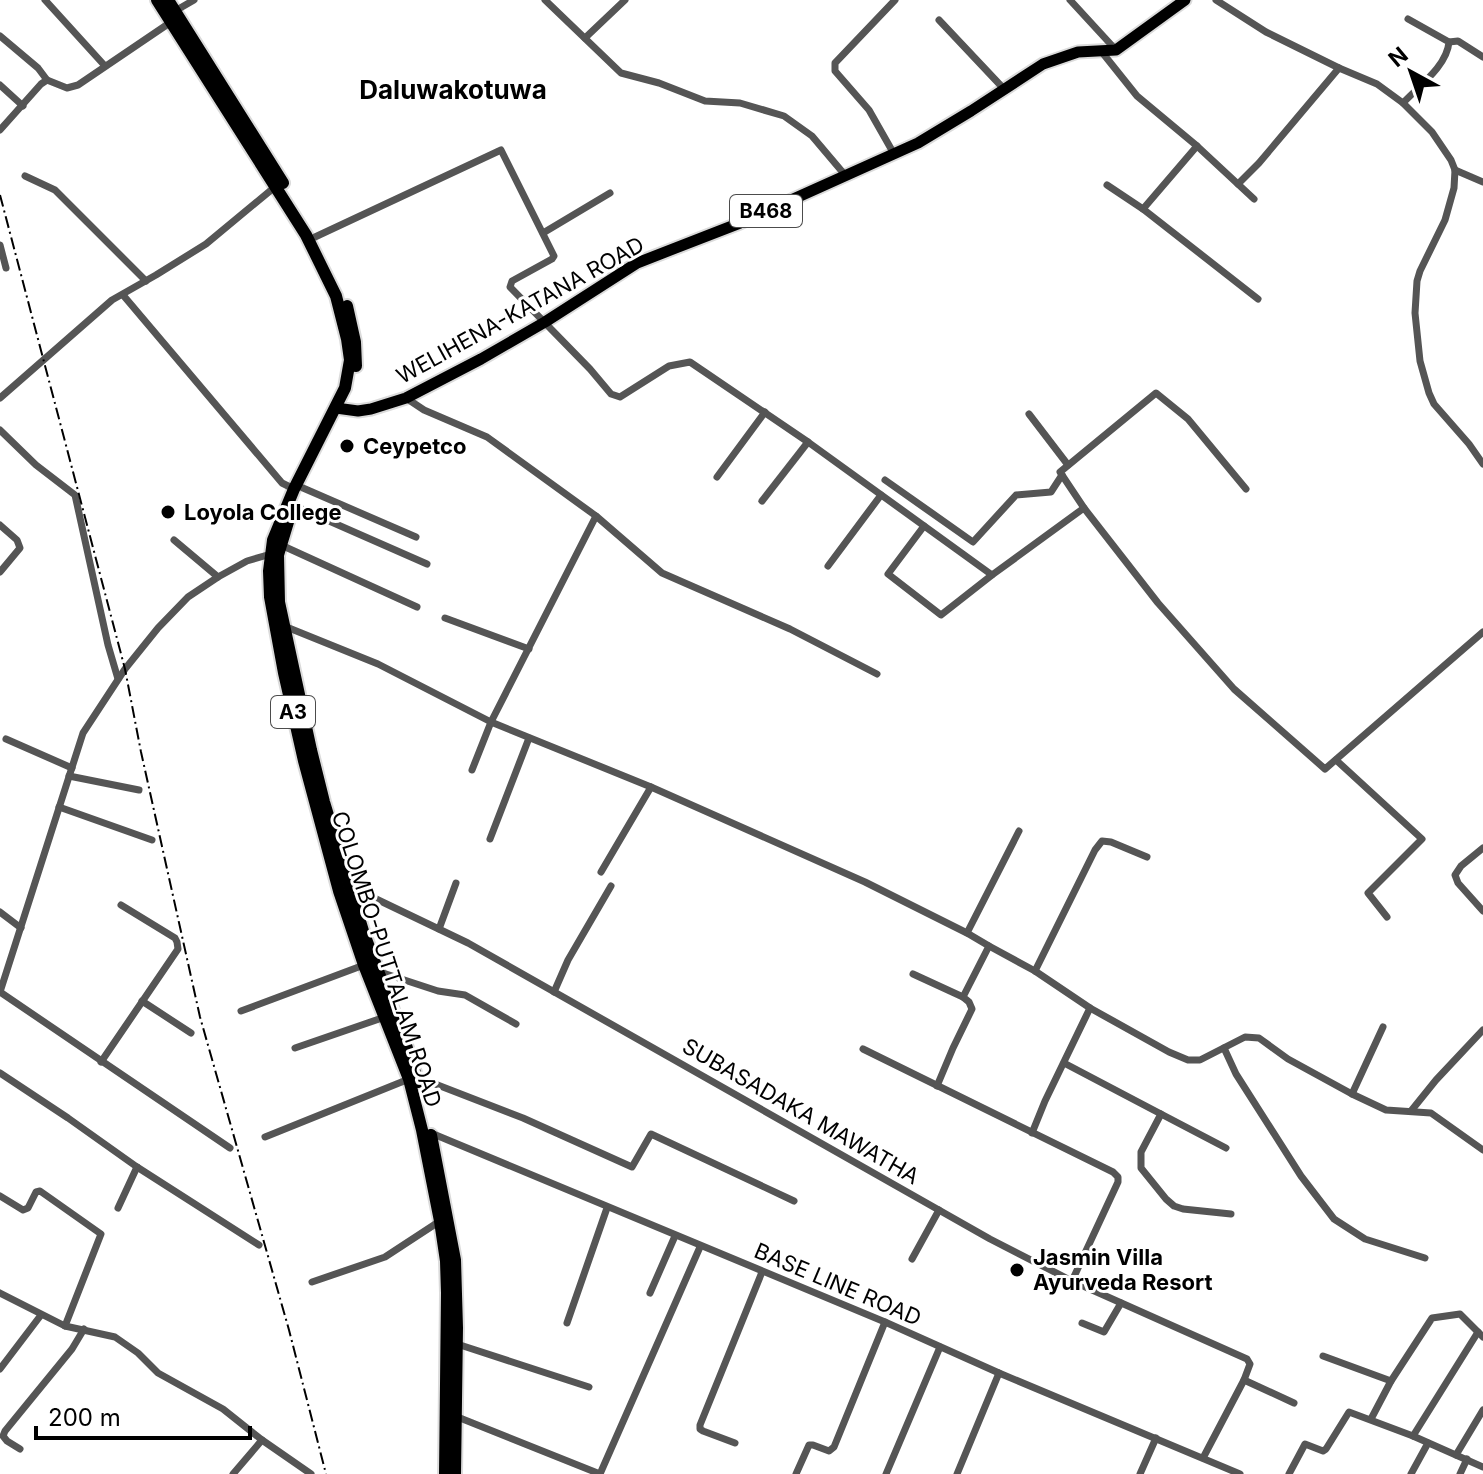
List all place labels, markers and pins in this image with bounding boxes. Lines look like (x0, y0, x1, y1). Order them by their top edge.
place label: Ceypetco (363, 433, 466, 459)
marker: Ceypetco (338, 437, 356, 455)
place label: Loyola College (184, 499, 342, 525)
marker: Loyola College (159, 503, 177, 521)
place label: Jasmin Villa Ayurveda Resort (1033, 1244, 1212, 1295)
marker: Jasmin Villa Ayurveda Resort (1008, 1261, 1026, 1279)

